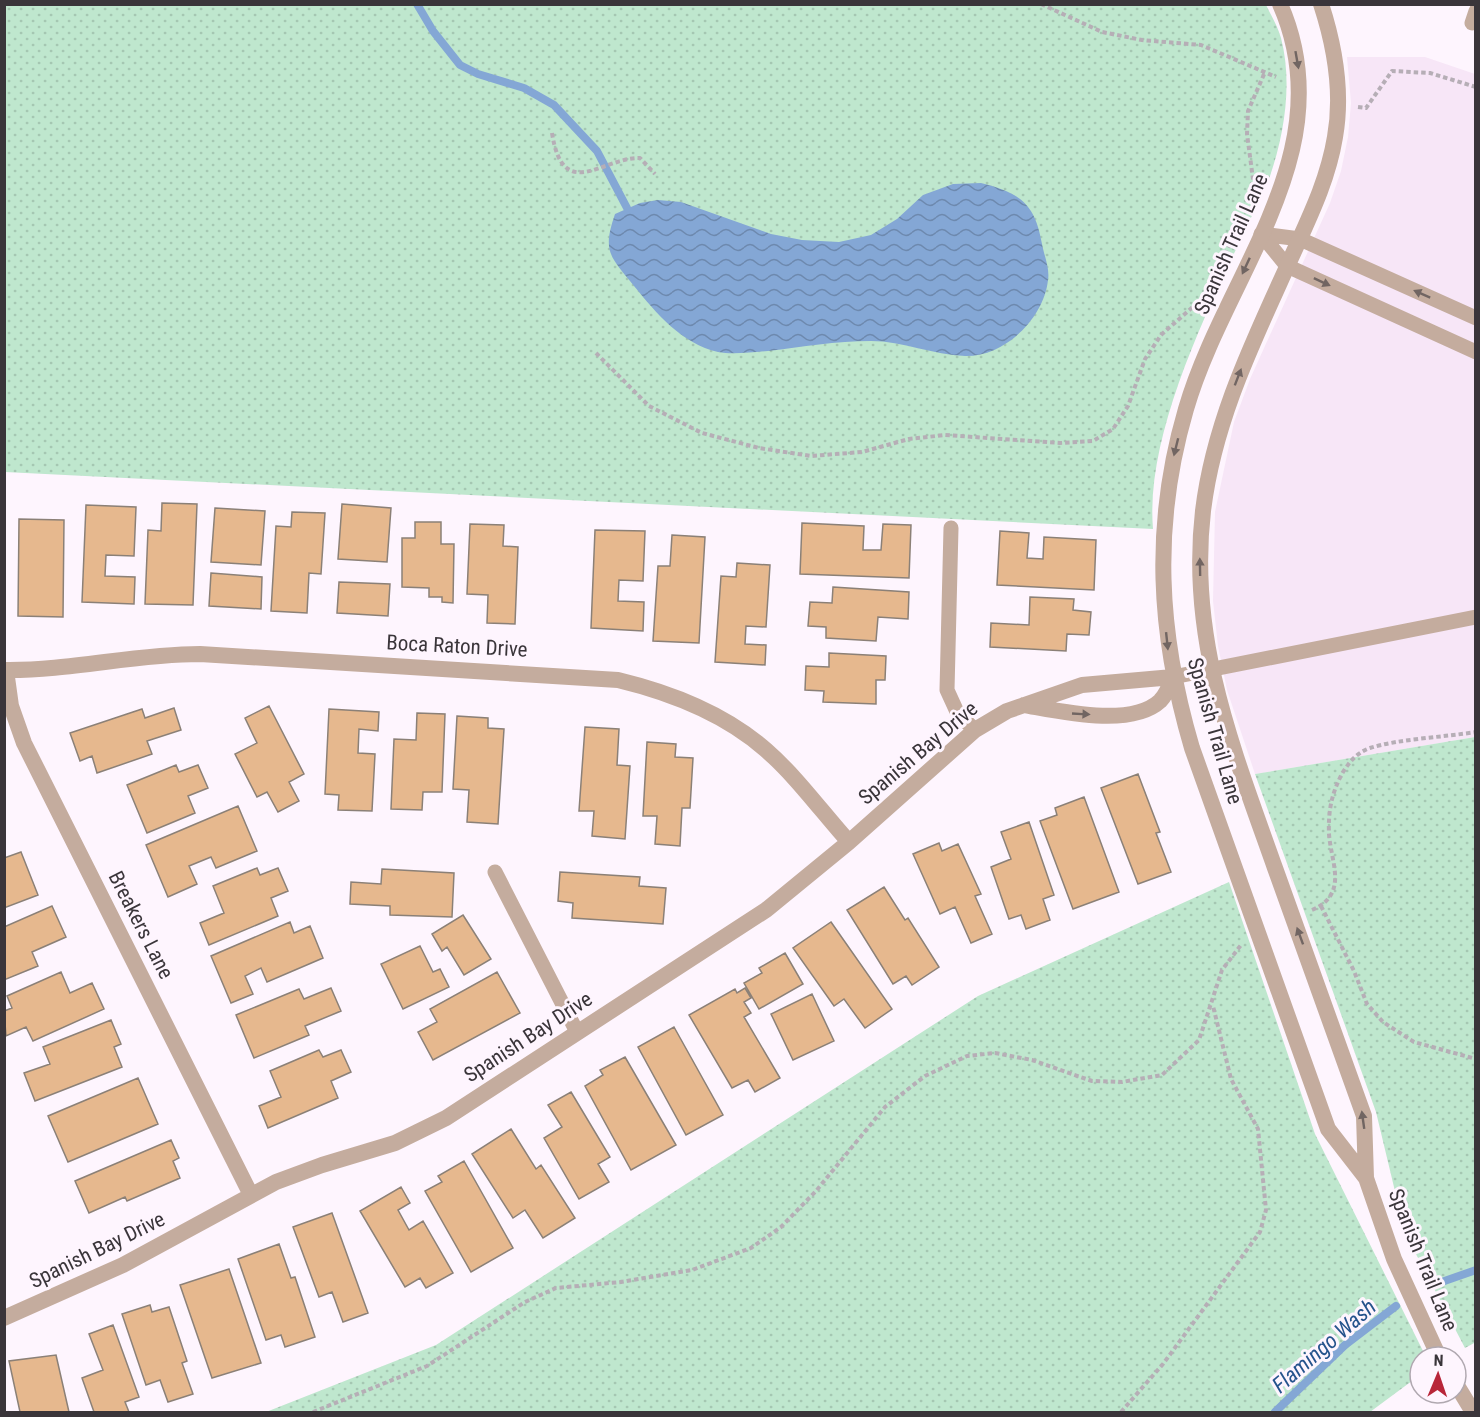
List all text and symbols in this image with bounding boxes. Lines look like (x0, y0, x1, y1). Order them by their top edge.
one-way arrow (1293, 51, 1302, 70)
street label: Spanish Trail Lane (1189, 170, 1273, 318)
one-way arrow (1242, 257, 1251, 274)
one-way arrow (1313, 278, 1330, 287)
one-way arrow (1413, 289, 1431, 299)
one-way arrow (1233, 368, 1243, 386)
one-way arrow (1171, 438, 1180, 456)
one-way arrow (1195, 558, 1205, 577)
street label: Boca Raton Drive (386, 630, 528, 662)
one-way arrow (1162, 632, 1172, 651)
street label: Spanish Trail Lane (1183, 655, 1247, 807)
street label: Spanish Bay Drive (854, 696, 982, 810)
one-way arrow (1072, 709, 1091, 718)
street label: Breakers Lane (104, 867, 178, 983)
one-way arrow (1294, 927, 1304, 945)
street label: Spanish Bay Drive (460, 987, 597, 1087)
one-way arrow (1358, 1110, 1367, 1129)
street label: Spanish Trail Lane (1384, 1185, 1462, 1335)
street label: Spanish Bay Drive (25, 1207, 169, 1293)
water label: Flamingo Wash (1267, 1294, 1381, 1398)
north arrow (1408, 1345, 1468, 1405)
text: N (1433, 1351, 1444, 1370)

